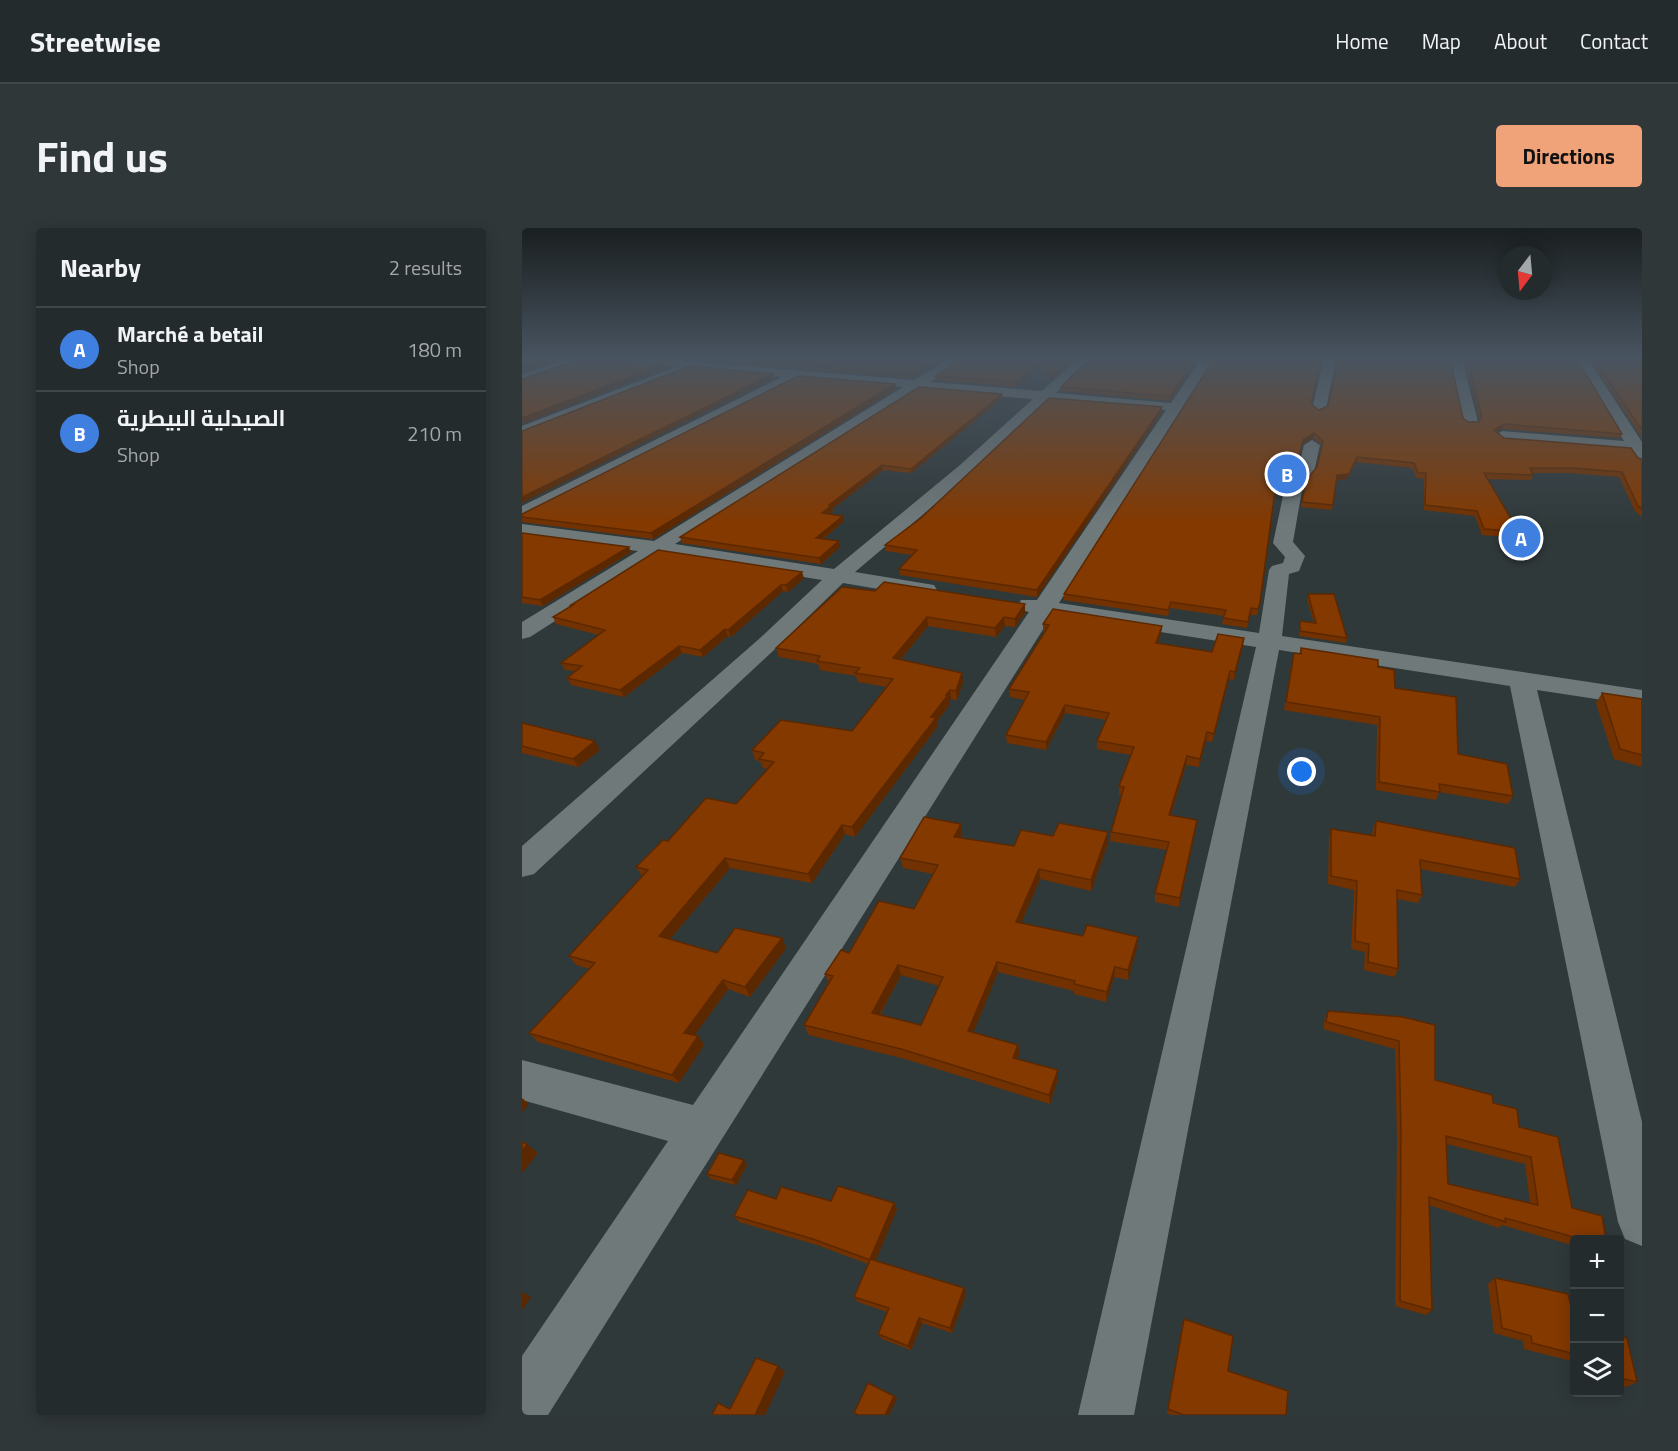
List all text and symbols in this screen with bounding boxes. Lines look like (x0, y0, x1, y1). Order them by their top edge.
text: Streetwise (30, 20, 161, 63)
text: Home (1335, 25, 1389, 57)
text: Map (1422, 25, 1461, 57)
text: About (1494, 25, 1547, 57)
text: Contact (1580, 25, 1648, 57)
text: Find us (36, 124, 168, 188)
button: Directions (1496, 125, 1642, 187)
north arrow (1498, 246, 1552, 300)
text: Nearby (60, 248, 141, 287)
text: 2 results (389, 252, 462, 283)
text: Marché a betail (117, 317, 263, 351)
text: A (73, 334, 86, 365)
text: 180 m (407, 334, 462, 365)
text: Shop (117, 351, 160, 382)
text: الصيدلية البيطرية (117, 401, 285, 435)
text: B (73, 418, 86, 449)
text: 210 m (407, 418, 462, 449)
text: Shop (117, 439, 160, 470)
pin: B (1268, 452, 1306, 496)
pin: A (1502, 516, 1540, 560)
your location (1287, 757, 1316, 786)
map controls (1570, 1235, 1624, 1397)
button: + (1570, 1235, 1624, 1289)
button: − (1570, 1289, 1624, 1343)
button: layers (1570, 1343, 1624, 1397)

